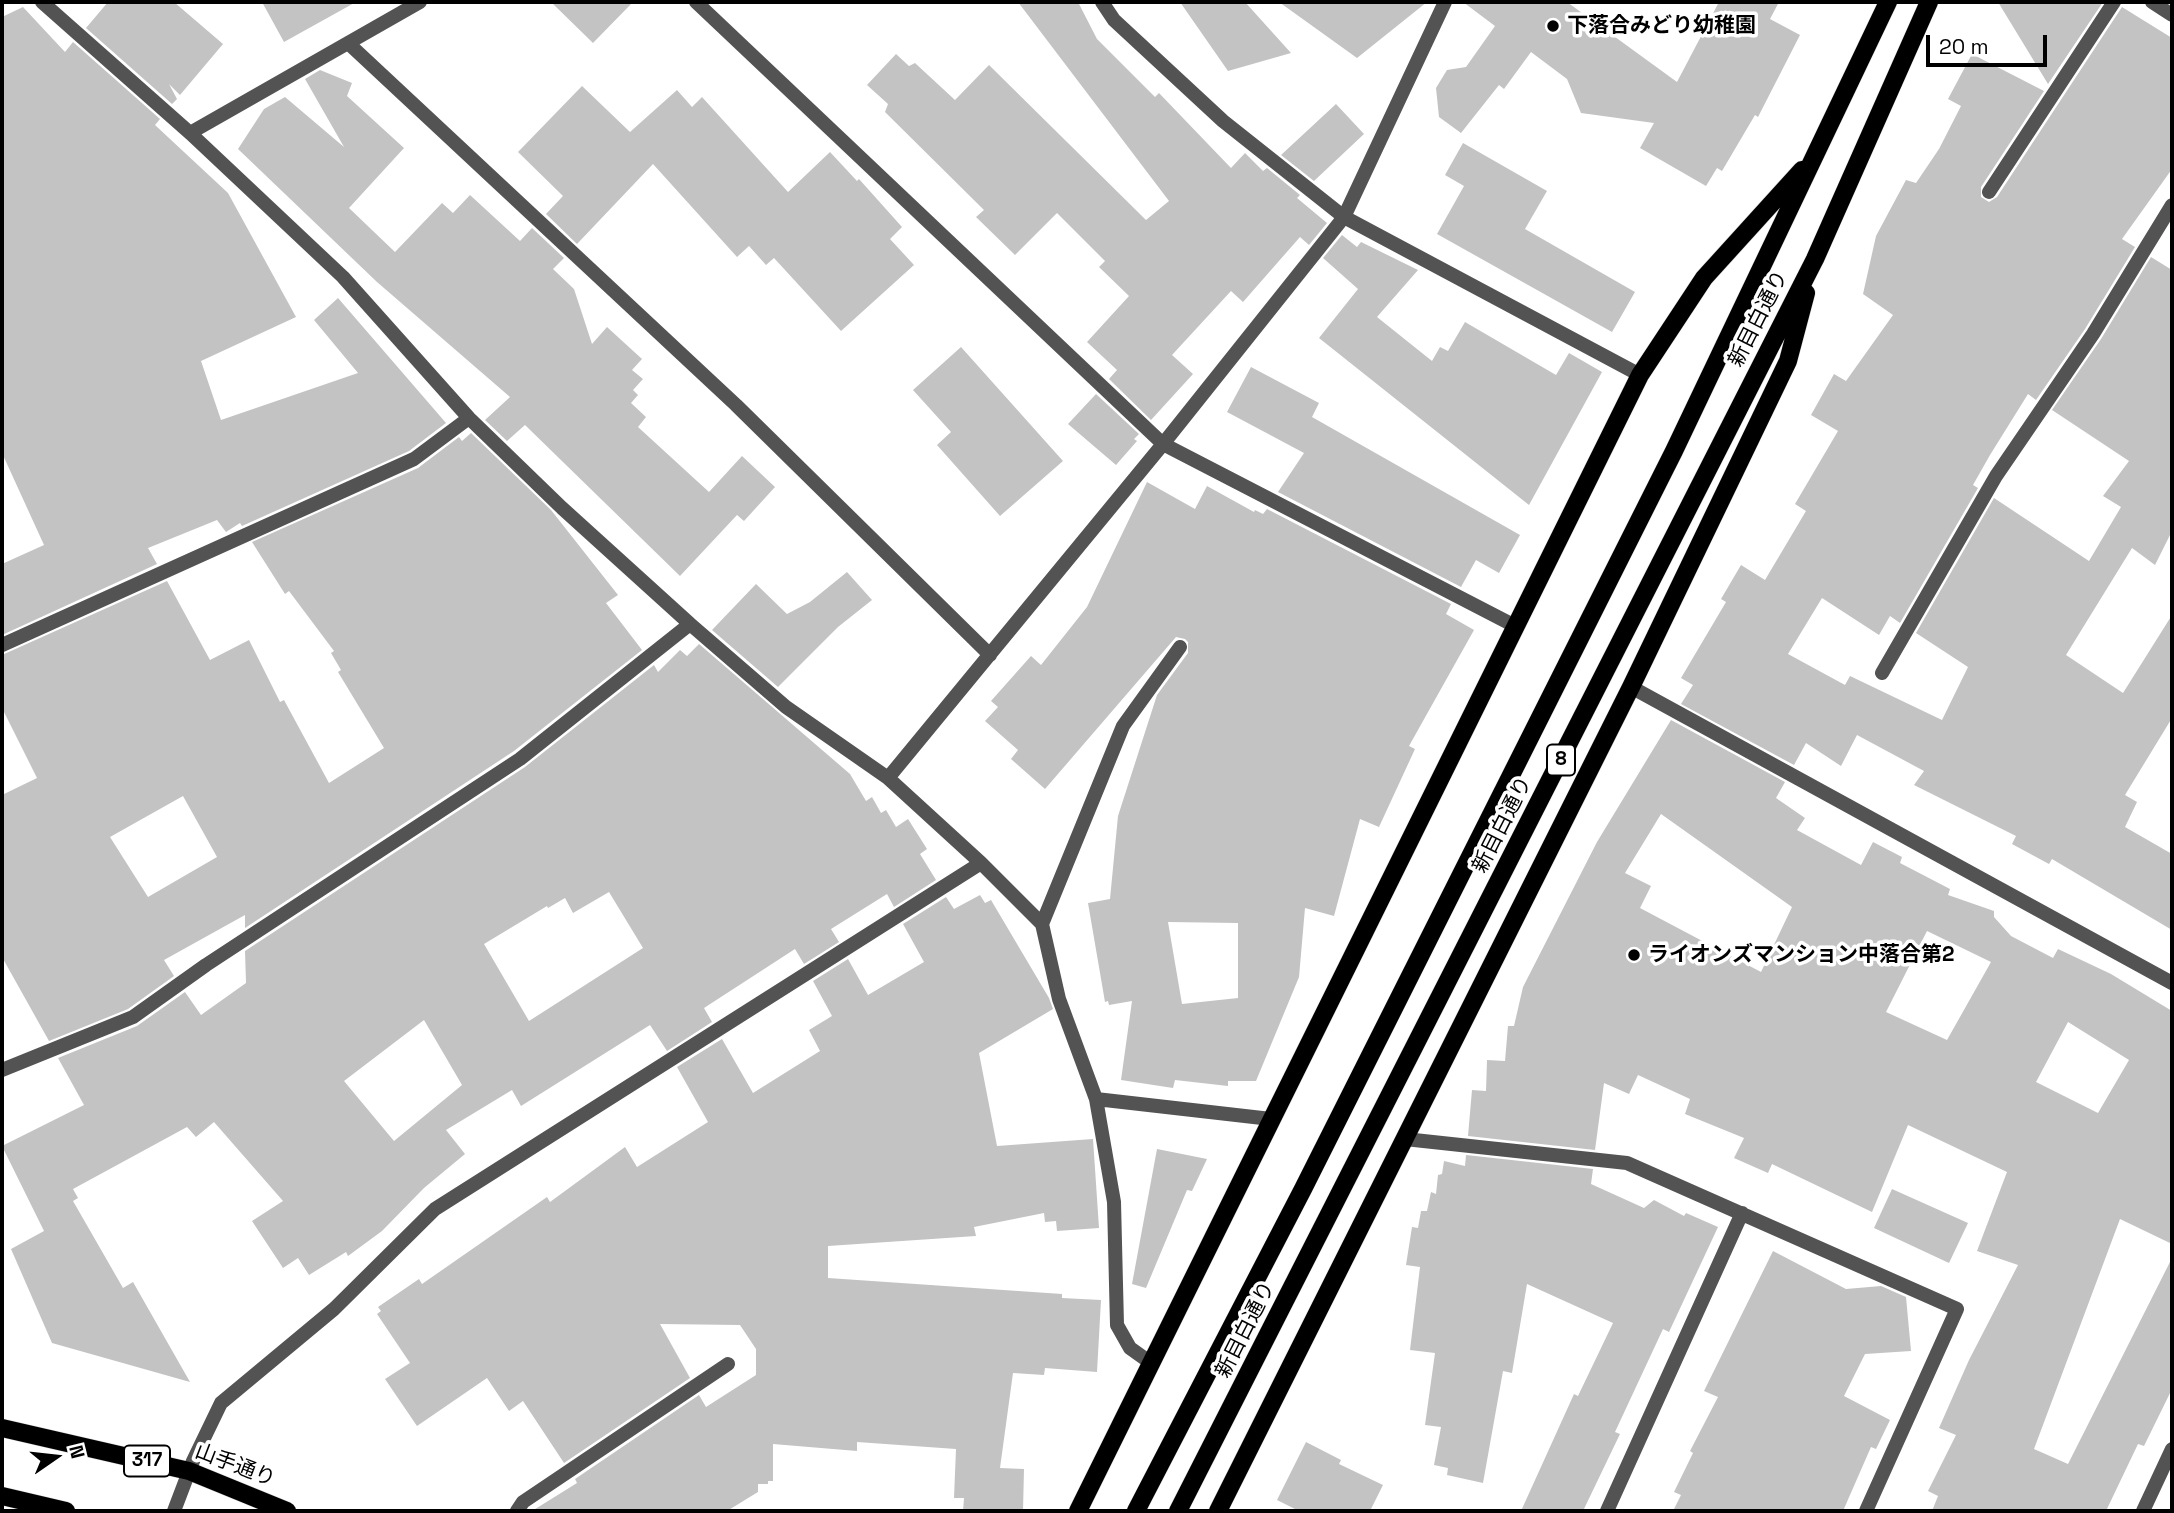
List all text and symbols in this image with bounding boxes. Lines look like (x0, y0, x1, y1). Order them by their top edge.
place label: 下落合みどり幼稚園 (1567, 13, 1756, 39)
marker: 下落合みどり幼稚園 (1545, 18, 1561, 34)
scale bar (1929, 21, 2050, 65)
text: 20 m (1939, 33, 1989, 60)
street label: 新目白通り (1724, 267, 1794, 371)
road number: 8 (1547, 744, 1575, 776)
street label: 新目白通り (1468, 773, 1538, 877)
place label: ライオンズマンション中落合第2 (1648, 942, 1954, 968)
marker: ライオンズマンション中落合第2 (1626, 947, 1642, 963)
street label: 新目白通り (1211, 1278, 1281, 1382)
north arrow (21, 1422, 91, 1492)
street label: 山手通り (191, 1439, 279, 1493)
text: N (63, 1443, 91, 1461)
road number: 317 (124, 1446, 170, 1476)

